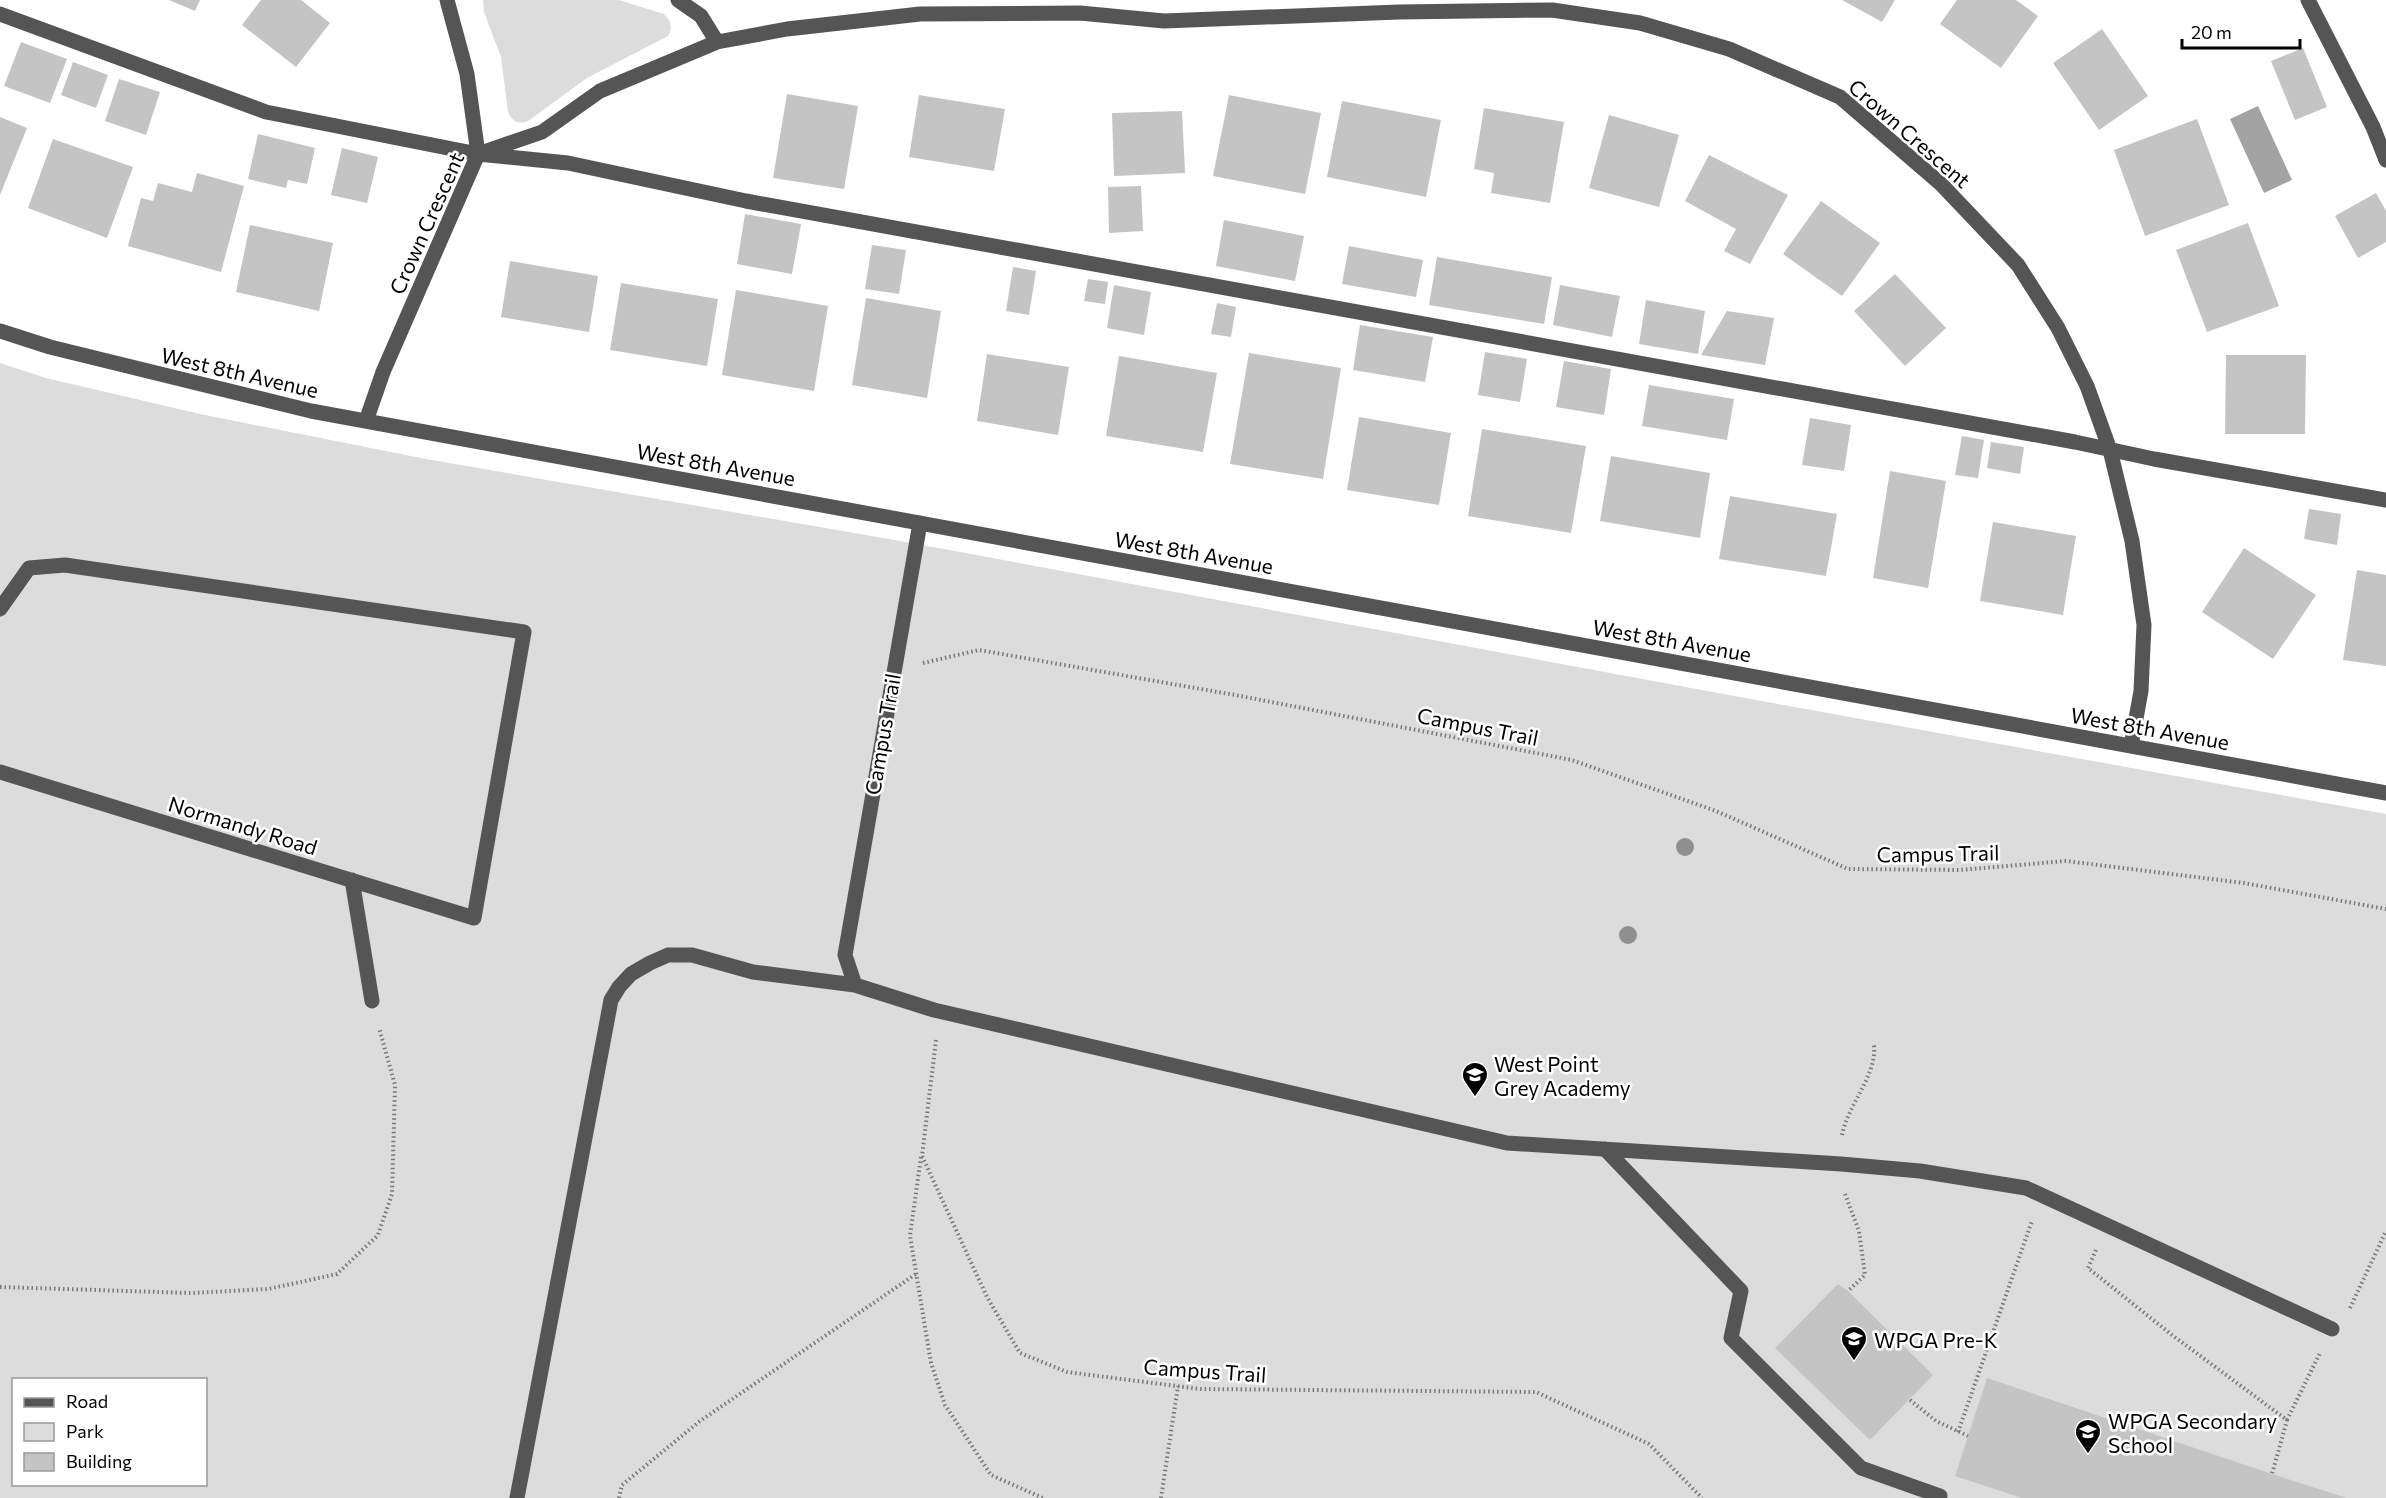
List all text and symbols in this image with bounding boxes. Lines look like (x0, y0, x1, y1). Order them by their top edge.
scale bar (2182, 12, 2300, 50)
text: 20 m (2191, 21, 2232, 43)
street label: Crown Crescent (1844, 74, 1976, 192)
street label: Crown Crescent (384, 148, 468, 298)
street label: West 8th Avenue (159, 342, 321, 402)
street label: West 8th Avenue (635, 438, 797, 490)
street label: West 8th Avenue (1113, 526, 1275, 578)
street label: West 8th Avenue (1591, 614, 1753, 666)
street label: Campus Trail (859, 671, 905, 797)
street label: Campus Trail (1415, 702, 1541, 750)
street label: West 8th Avenue (2069, 702, 2231, 754)
street label: Normandy Road (166, 791, 320, 859)
street label: Campus Trail (1876, 839, 2000, 867)
place label: West Point Grey Academy (1494, 1051, 1631, 1100)
school or university icon: West Point Grey Academy (1460, 1060, 1490, 1098)
school or university icon: WPGA Pre-K (1839, 1324, 1869, 1362)
place label: WPGA Pre-K (1874, 1327, 1998, 1352)
street label: Campus Trail (1143, 1353, 1267, 1387)
legend (12, 1378, 207, 1486)
text: Road (66, 1390, 108, 1412)
place label: WPGA Secondary School (2108, 1408, 2277, 1457)
school or university icon: WPGA Secondary School (2073, 1417, 2103, 1455)
text: Park (66, 1420, 104, 1442)
text: Building (66, 1450, 132, 1472)

